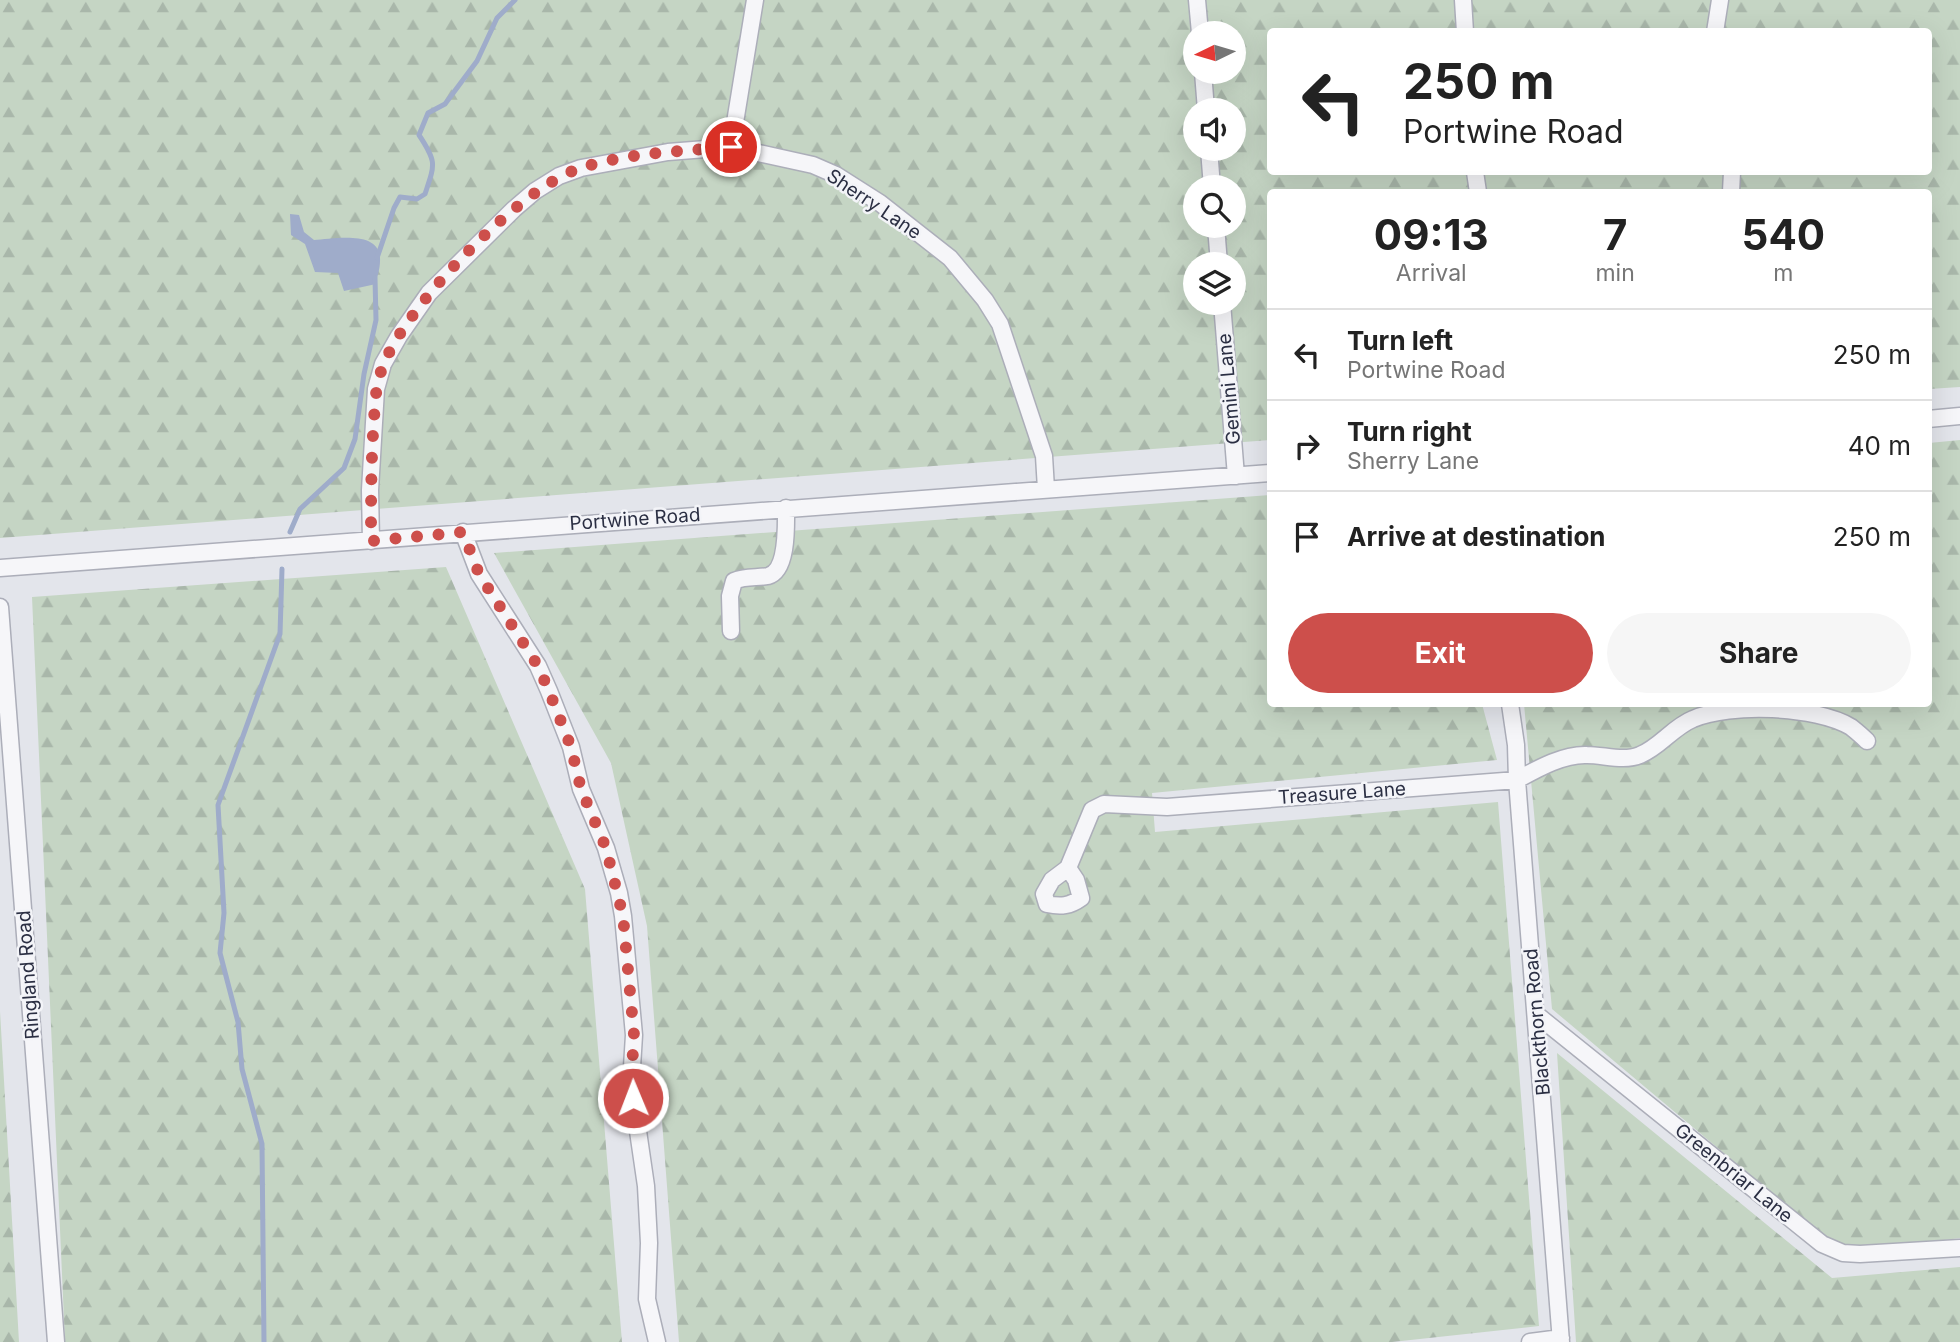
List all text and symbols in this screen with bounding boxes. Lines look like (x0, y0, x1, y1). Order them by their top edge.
north arrow (1183, 21, 1246, 84)
map controls (1183, 21, 1246, 315)
text: 250 m (1403, 52, 1555, 111)
icon: left (1288, 56, 1379, 147)
button: sound (1183, 98, 1246, 161)
text: Portwine Road (1403, 112, 1624, 151)
pin (701, 117, 761, 177)
icon: arrive (712, 128, 750, 166)
street label: Sherry Lane (822, 164, 926, 244)
button: search (1183, 175, 1246, 238)
text: 09:13 (1374, 209, 1489, 260)
text: 7 (1603, 209, 1627, 260)
text: 540 (1742, 209, 1825, 260)
button: layers (1183, 252, 1246, 315)
text: Arrival (1396, 259, 1467, 287)
text: min (1595, 259, 1635, 287)
text: m (1773, 259, 1793, 287)
text: Turn left (1347, 325, 1453, 356)
street label: Gemini Lane (1213, 333, 1245, 445)
icon: left (1288, 336, 1326, 374)
text: 250 m (1833, 339, 1911, 370)
text: Portwine Road (1347, 356, 1506, 384)
text: Turn right (1347, 416, 1472, 447)
icon: right (1288, 427, 1326, 465)
text: 40 m (1848, 430, 1911, 461)
text: Sherry Lane (1347, 447, 1479, 475)
street label: Portwine Road (569, 503, 701, 535)
icon: arrive (1288, 518, 1326, 556)
text: Arrive at destination (1347, 521, 1606, 552)
text: 250 m (1833, 521, 1911, 552)
button: Exit (1288, 613, 1593, 693)
button: Share (1607, 613, 1911, 693)
street label: Treasure Lane (1277, 777, 1407, 809)
street label: Ringland Road (12, 910, 44, 1040)
street label: Blackthorn Road (1519, 947, 1555, 1097)
position arrow (596, 1061, 670, 1135)
street label: Greenbriar Lane (1670, 1118, 1798, 1228)

